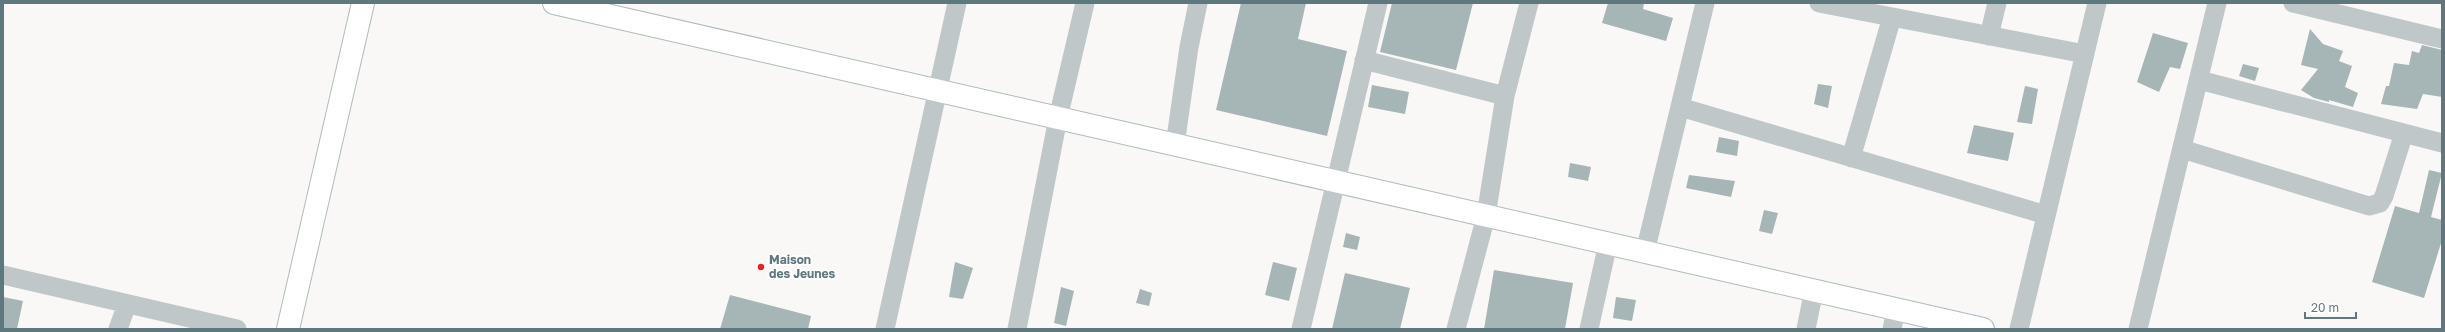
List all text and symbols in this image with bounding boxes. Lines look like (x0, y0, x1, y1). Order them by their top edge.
place label: Maison des Jeunes (769, 252, 836, 281)
marker: Maison des Jeunes (756, 262, 766, 272)
scale bar (2305, 294, 2356, 320)
text: 20 m (2311, 300, 2339, 315)

